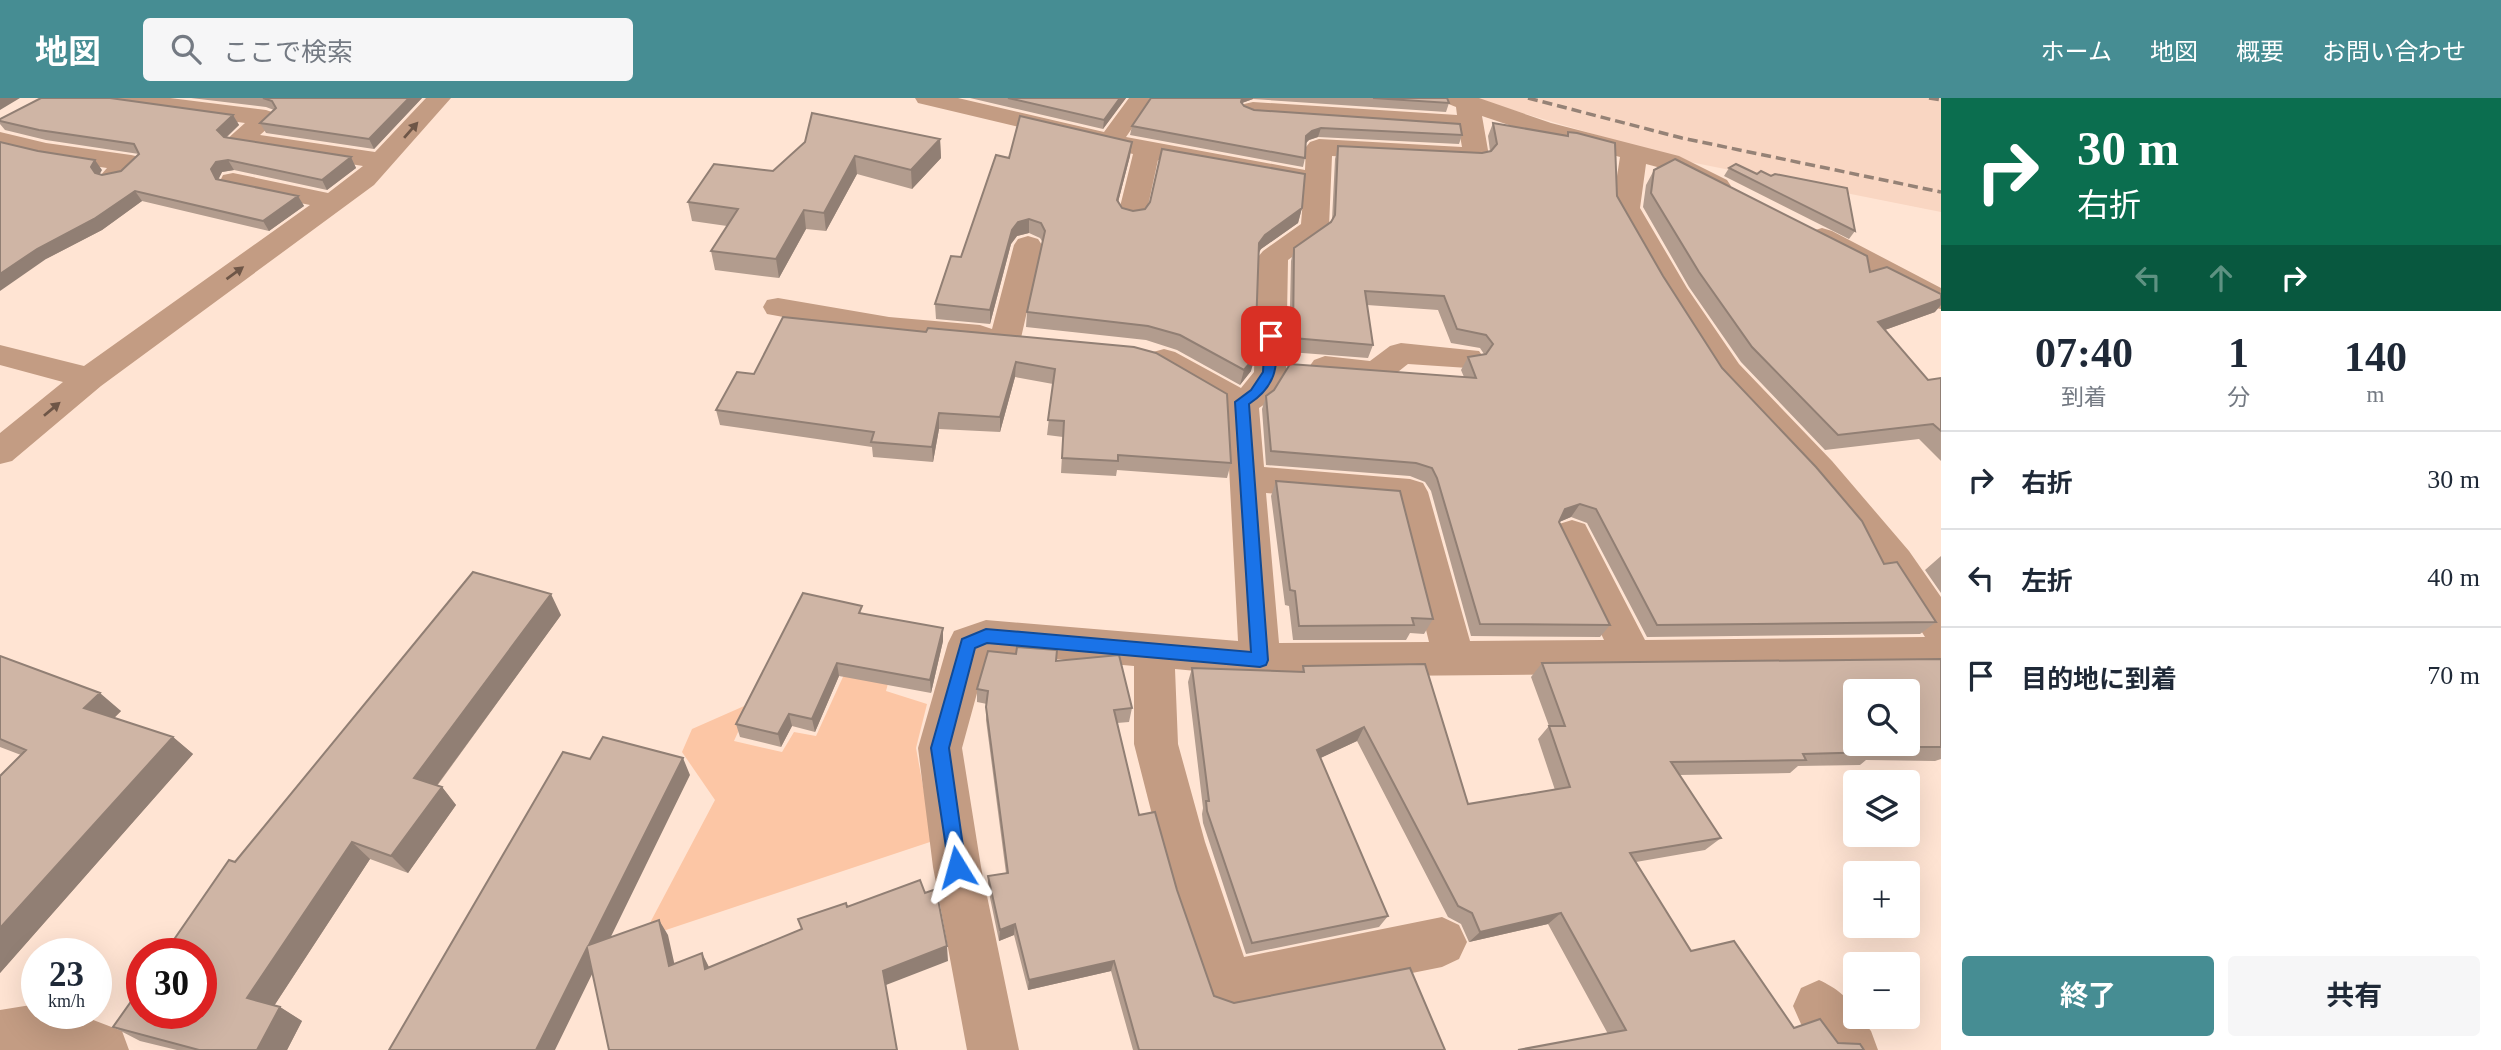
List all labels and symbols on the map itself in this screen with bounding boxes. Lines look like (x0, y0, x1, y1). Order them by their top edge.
one-way arrow (403, 121, 419, 139)
one-way arrow (226, 266, 244, 280)
pin (1241, 306, 1301, 366)
one-way arrow (44, 402, 61, 417)
position arrow (920, 830, 994, 904)
speed limit sign: 30 (126, 938, 217, 1029)

